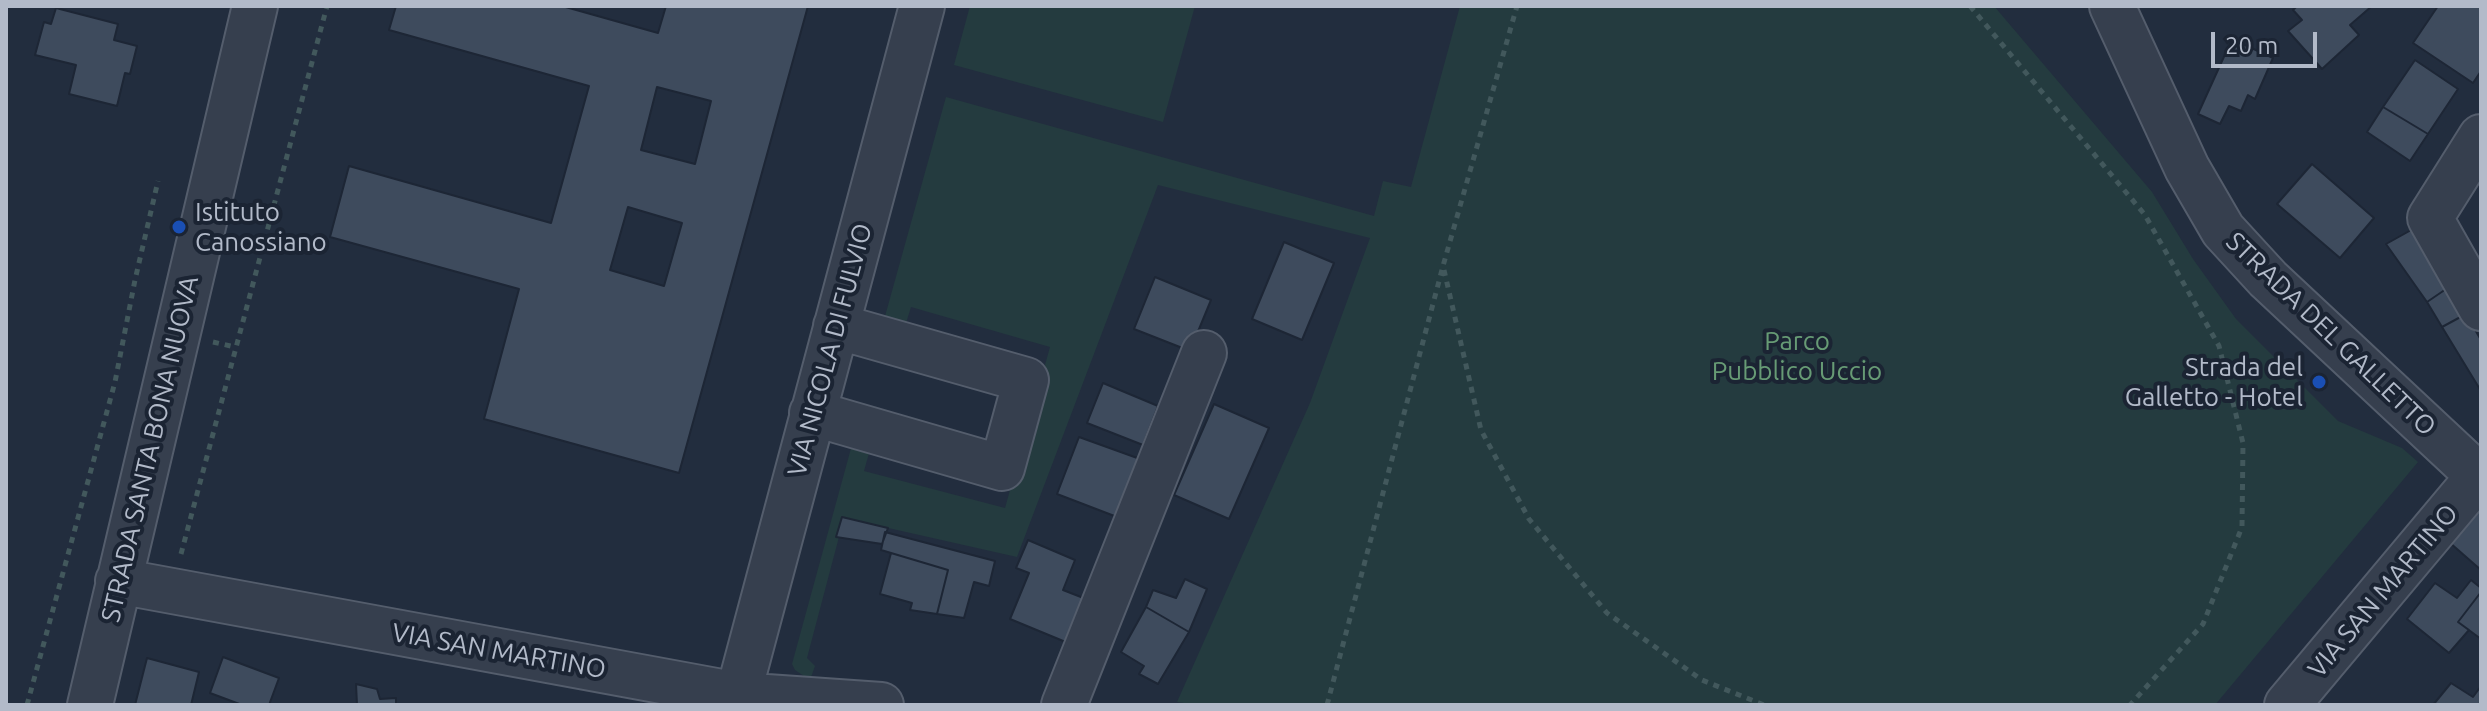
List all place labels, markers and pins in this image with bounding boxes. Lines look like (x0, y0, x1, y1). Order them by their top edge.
place label: Istituto Canossiano (195, 196, 327, 258)
marker: Istituto Canossiano (170, 218, 188, 236)
place label: Strada del Galletto - Hotel (2125, 351, 2303, 412)
marker: Strada del Galletto - Hotel (2310, 373, 2328, 391)

